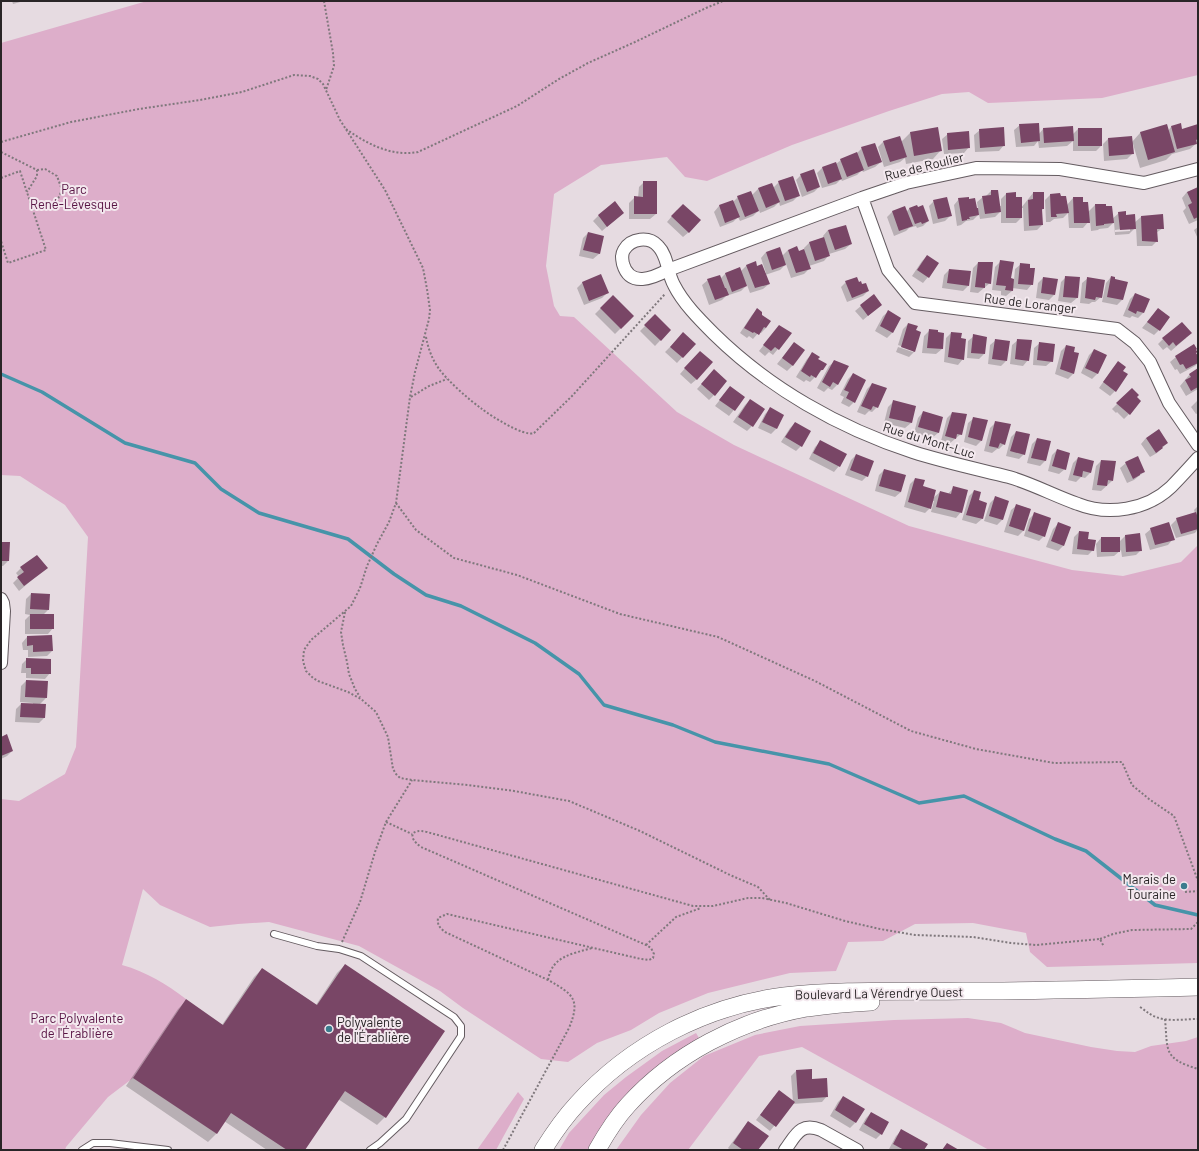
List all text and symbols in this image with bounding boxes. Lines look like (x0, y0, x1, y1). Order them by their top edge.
street label: Rue de Roulier (883, 148, 965, 184)
park label: Parc René-Lévesque (30, 181, 118, 212)
street label: Rue de Loranger (983, 289, 1077, 317)
street label: Rue du Mont-Luc (881, 418, 977, 462)
place label: Marais de Touraine (1123, 871, 1176, 902)
marker: Marais de Touraine (1179, 881, 1189, 891)
street label: Boulevard La Vérendrye Ouest (795, 984, 963, 1002)
park label: Parc Polyvalente de l'Érablière (31, 1010, 124, 1041)
place label: Polyvalente de l'Érablière (337, 1014, 410, 1045)
marker: Polyvalente de l'Érablière (324, 1024, 334, 1034)

